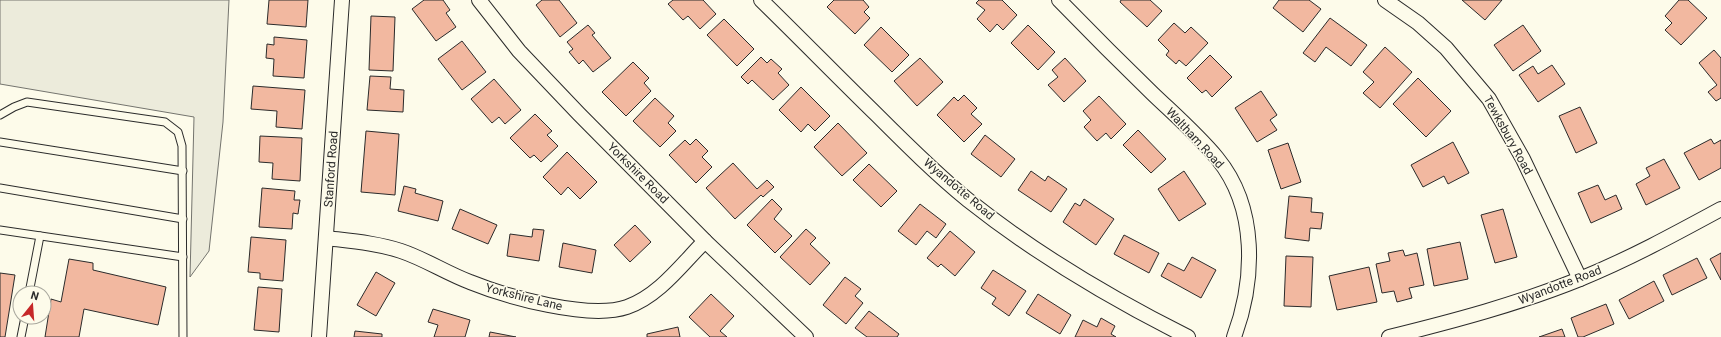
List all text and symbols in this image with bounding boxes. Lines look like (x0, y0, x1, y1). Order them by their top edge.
street label: Tewksbury Road (1481, 93, 1535, 177)
street label: Waltham Road (1163, 105, 1227, 171)
street label: Stanford Road (321, 130, 341, 208)
street label: Yorkshire Road (605, 140, 671, 206)
street label: Wyandotte Road (921, 155, 997, 223)
street label: Wyandotte Road (1517, 263, 1603, 307)
street label: Yorkshire Lane (484, 281, 564, 313)
north arrow (12, 285, 52, 325)
text: N (29, 289, 41, 303)

